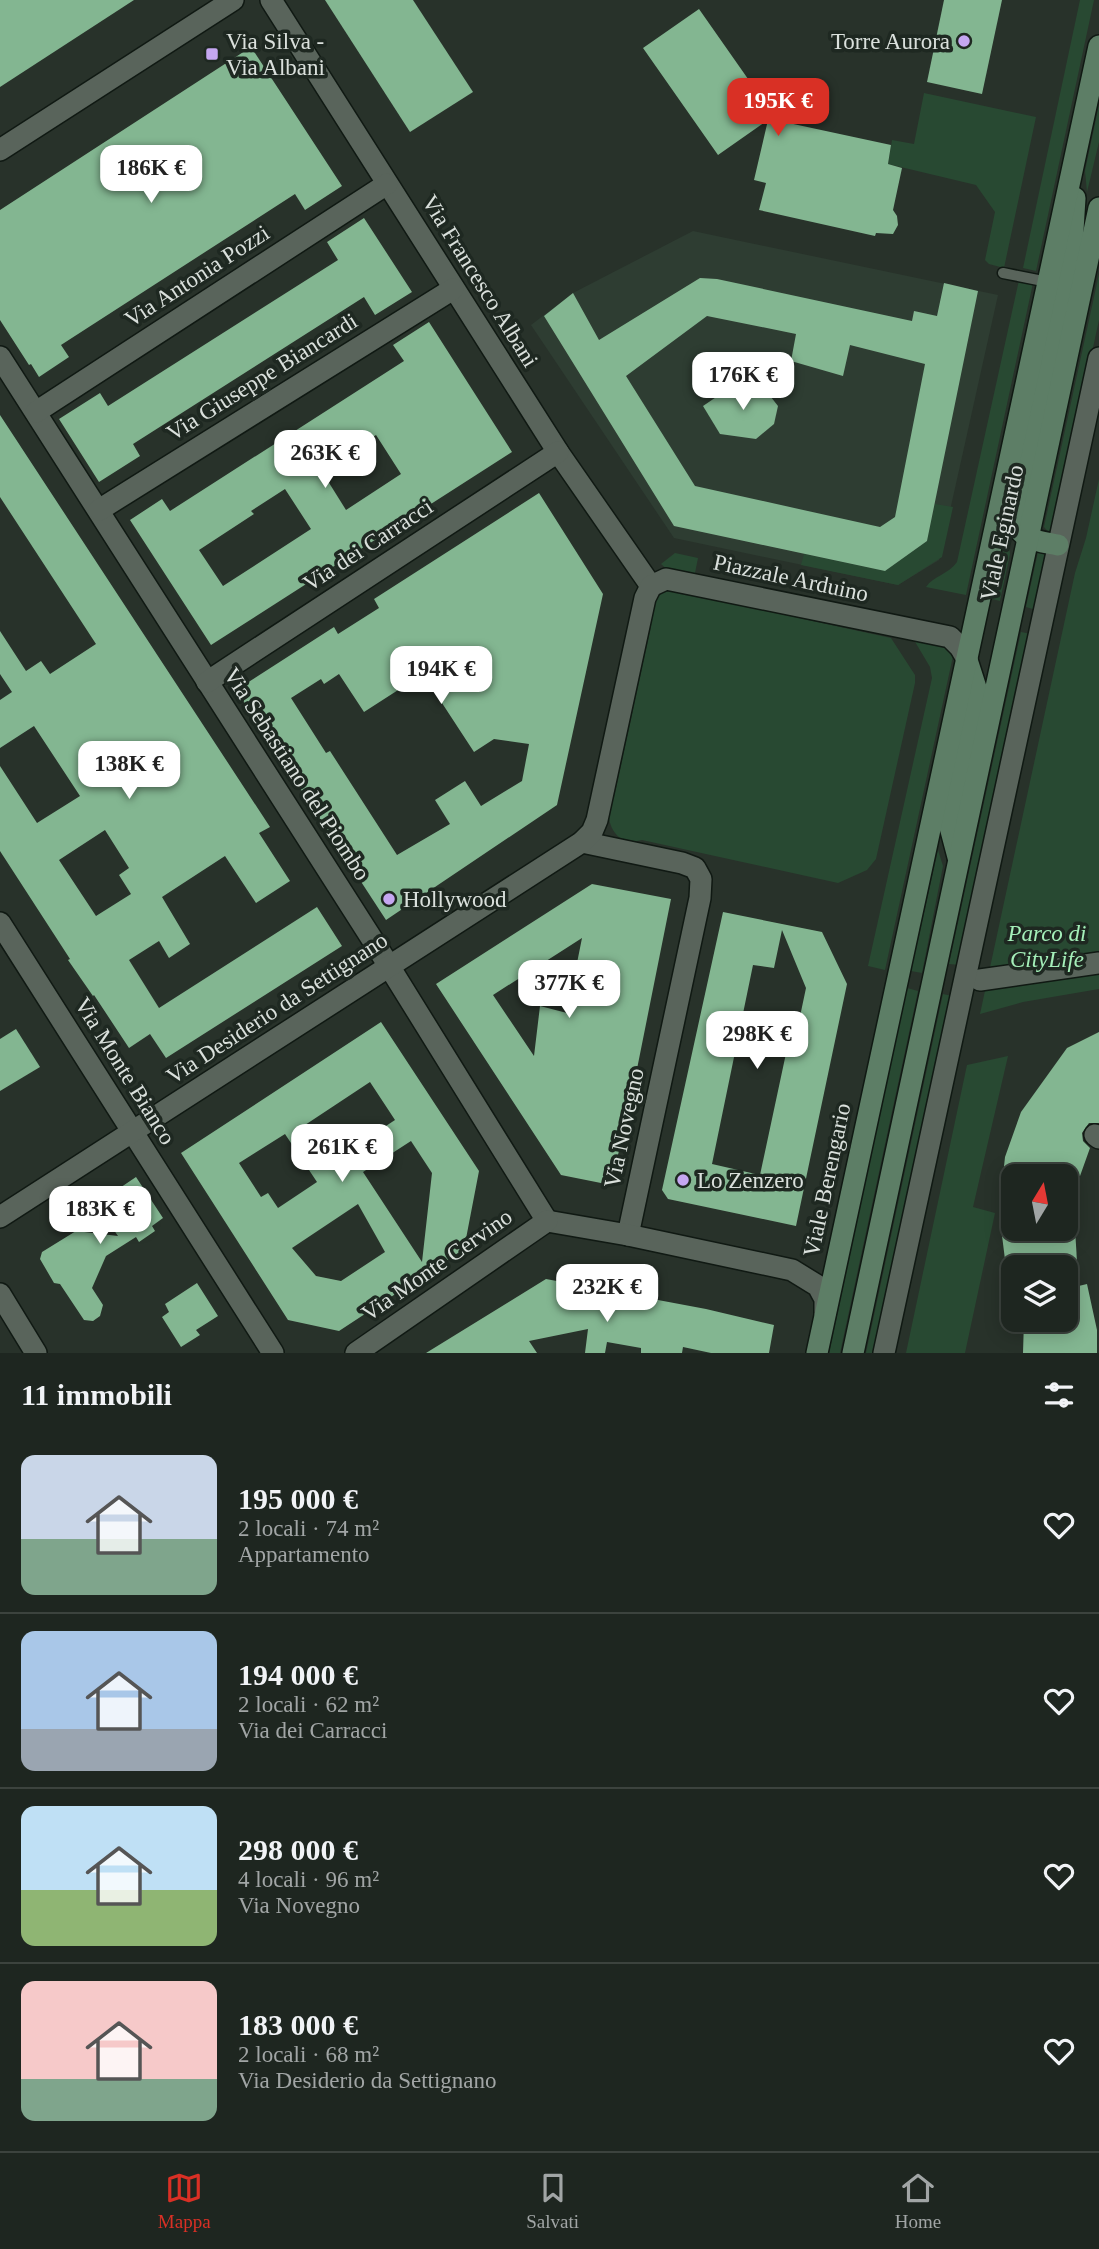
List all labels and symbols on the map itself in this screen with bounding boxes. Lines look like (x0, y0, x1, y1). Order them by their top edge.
place label: Via Silva - Via Albani (226, 29, 325, 80)
place label: Torre Aurora (831, 29, 950, 54)
marker: Torre Aurora (956, 33, 972, 49)
marker: Via Silva - Via Albani (204, 46, 220, 62)
pin: 195K € (721, 78, 835, 138)
pin: 186K € (94, 146, 208, 205)
street label: Via Francesco Albani (417, 190, 543, 372)
street label: Via Antonia Pozzi (120, 220, 274, 332)
street label: Via Giuseppe Biancardi (162, 308, 362, 446)
pin: 176K € (686, 352, 800, 412)
pin: 263K € (268, 430, 382, 490)
street label: Viale Eginardo (975, 463, 1029, 603)
street label: Via dei Carracci (299, 494, 437, 596)
street label: Piazzale Arduino (711, 549, 871, 607)
pin: 194K € (384, 646, 498, 706)
street label: Via Sebastiano del Piombo (219, 663, 375, 885)
pin: 138K € (72, 742, 186, 801)
place label: Hollywood (403, 887, 507, 912)
marker: Hollywood (381, 891, 397, 907)
park label: Parco di CityLife (1007, 921, 1087, 972)
street label: Via Desiderio da Settignano (162, 927, 392, 1089)
pin: 377K € (512, 960, 626, 1020)
street label: Via Monte Bianco (70, 993, 180, 1149)
pin: 298K € (700, 1012, 814, 1071)
street label: Via Novegno (599, 1066, 649, 1190)
street label: Viale Berengario (799, 1101, 855, 1259)
pin: 261K € (285, 1124, 399, 1184)
north arrow (1001, 1164, 1078, 1241)
place label: Lo Zenzero (697, 1168, 804, 1193)
marker: Lo Zenzero (675, 1172, 691, 1188)
pin: 183K € (43, 1186, 157, 1246)
street label: Via Monte Cervino (357, 1204, 517, 1326)
pin: 232K € (550, 1264, 664, 1324)

